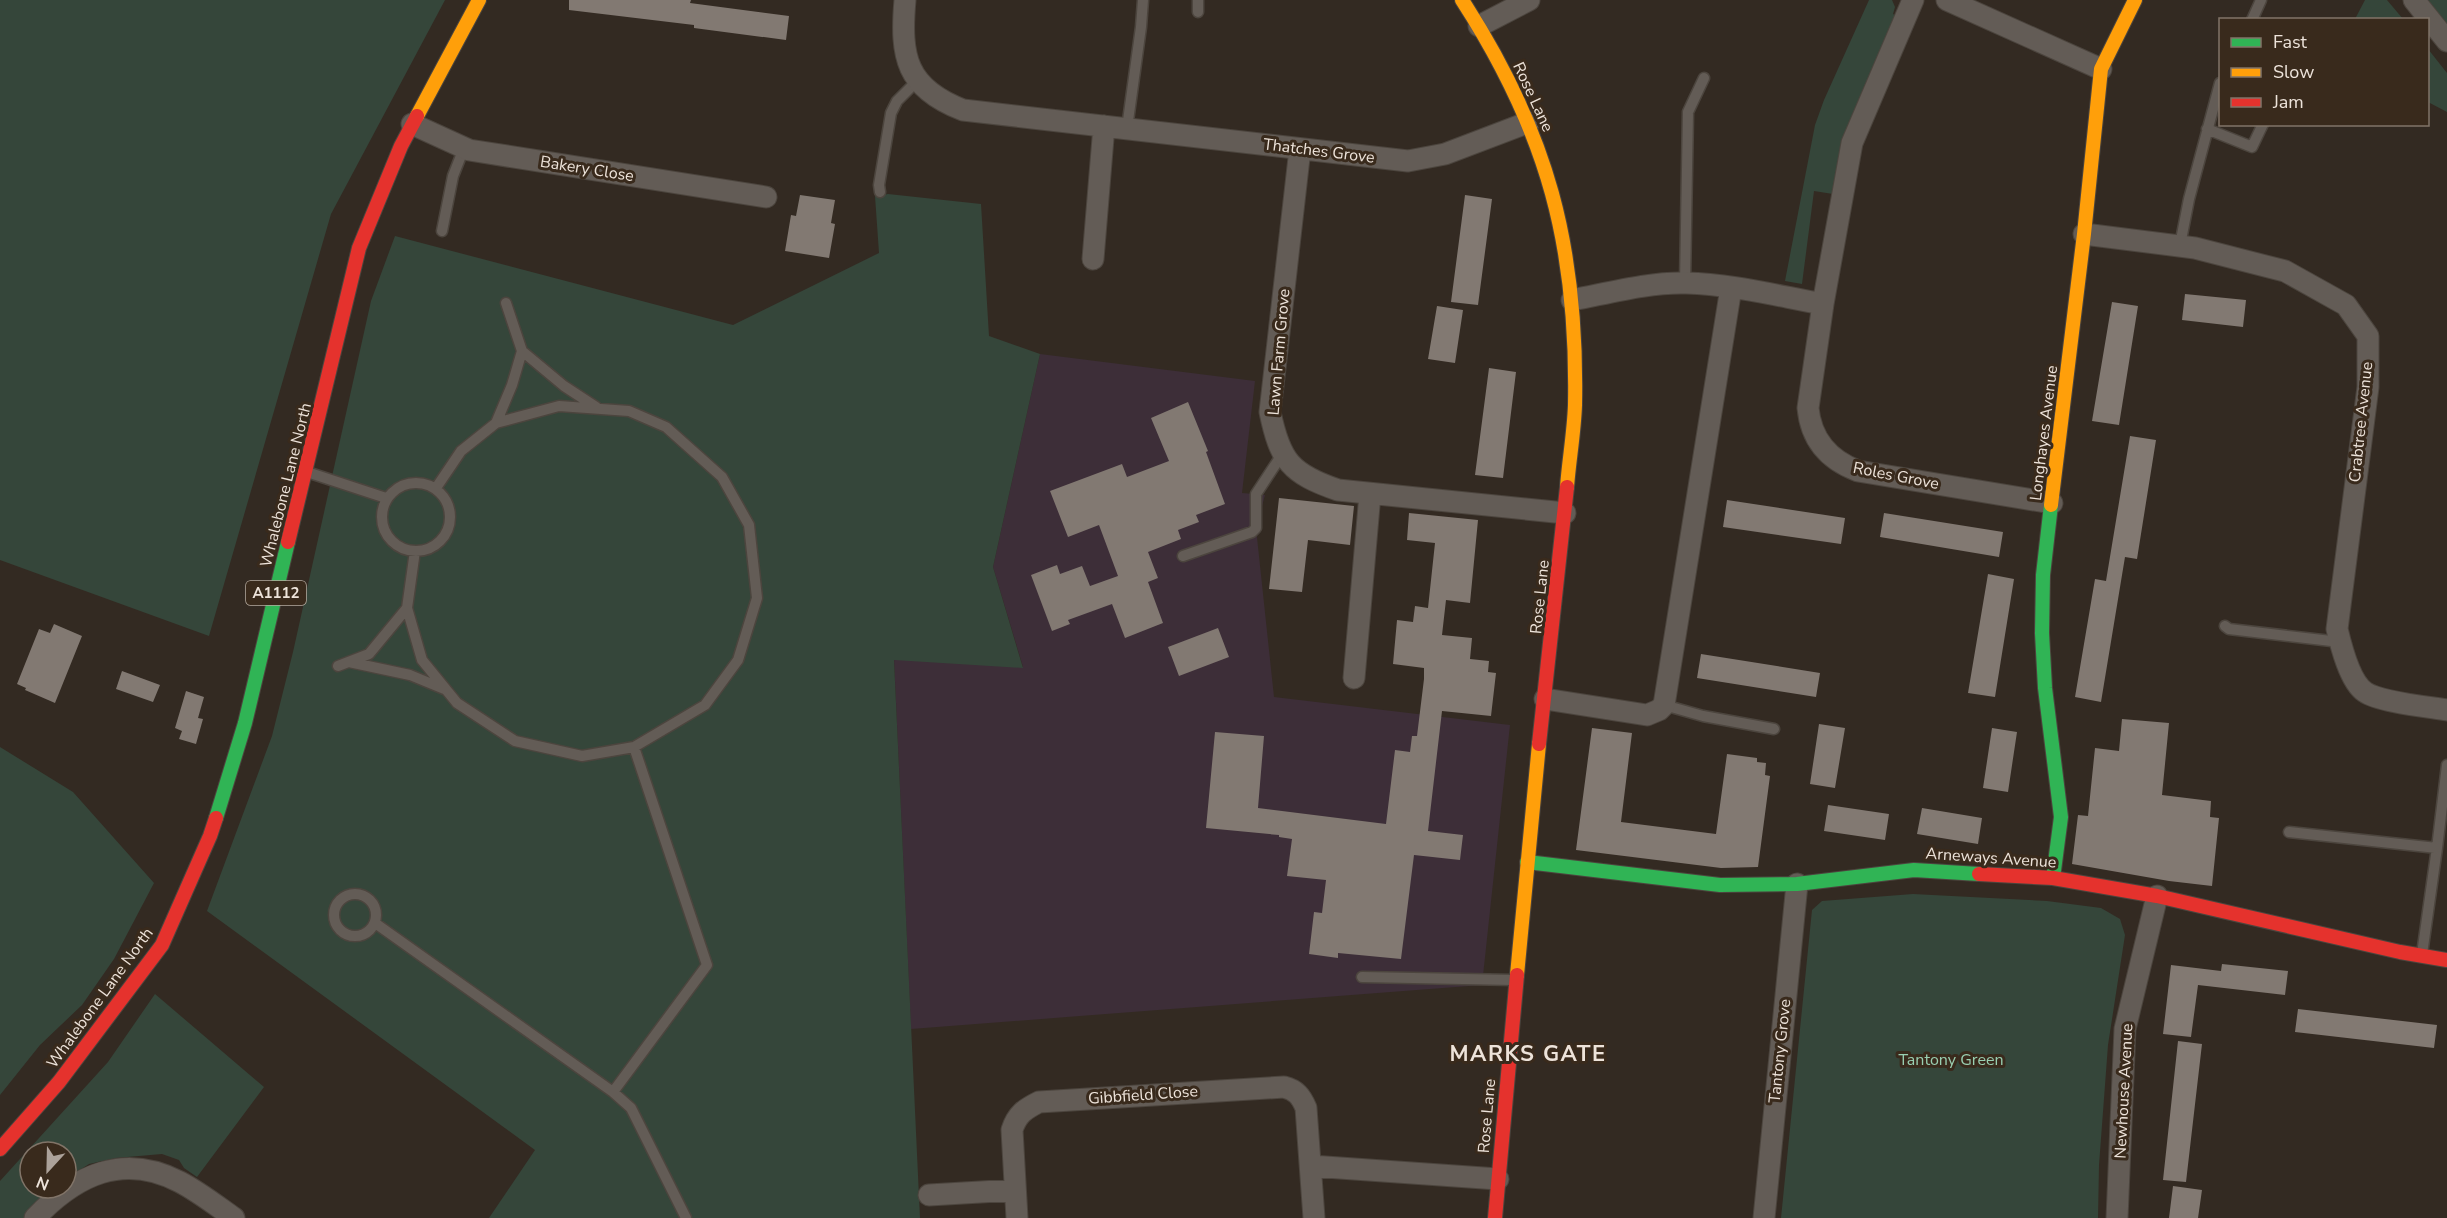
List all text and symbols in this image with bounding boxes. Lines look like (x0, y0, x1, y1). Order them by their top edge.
legend (2219, 18, 2429, 126)
text: Fast (2273, 30, 2308, 54)
street label: Rose Lane (1507, 59, 1559, 135)
text: Slow (2273, 60, 2314, 84)
text: Jam (2272, 90, 2304, 114)
street label: Thatches Grove (1262, 133, 1376, 169)
street label: Bakery Close (539, 151, 635, 187)
street label: Lawn Farm Grove (1263, 288, 1295, 416)
street label: Crabtree Avenue (2344, 361, 2378, 483)
street label: Longhayes Avenue (2025, 364, 2063, 502)
street label: Whalebone Lane North (255, 400, 317, 570)
street label: Roles Grove (1851, 457, 1941, 495)
street label: Rose Lane (1525, 559, 1555, 635)
road number: A1112 (246, 581, 306, 605)
street label: Arneways Avenue (1925, 842, 2057, 874)
street label: Whalebone Lane North (42, 923, 158, 1073)
street label: Tantony Grove (1764, 998, 1796, 1104)
street label: Newhouse Avenue (2109, 1023, 2139, 1159)
district label: MARKS GATE (1449, 1039, 1607, 1069)
park label: Tantony Green (1898, 1049, 2004, 1071)
street label: Rose Lane (1473, 1078, 1501, 1154)
street label: Gibbfield Close (1087, 1080, 1199, 1110)
north arrow (18, 1140, 78, 1200)
text: N (33, 1171, 52, 1195)

